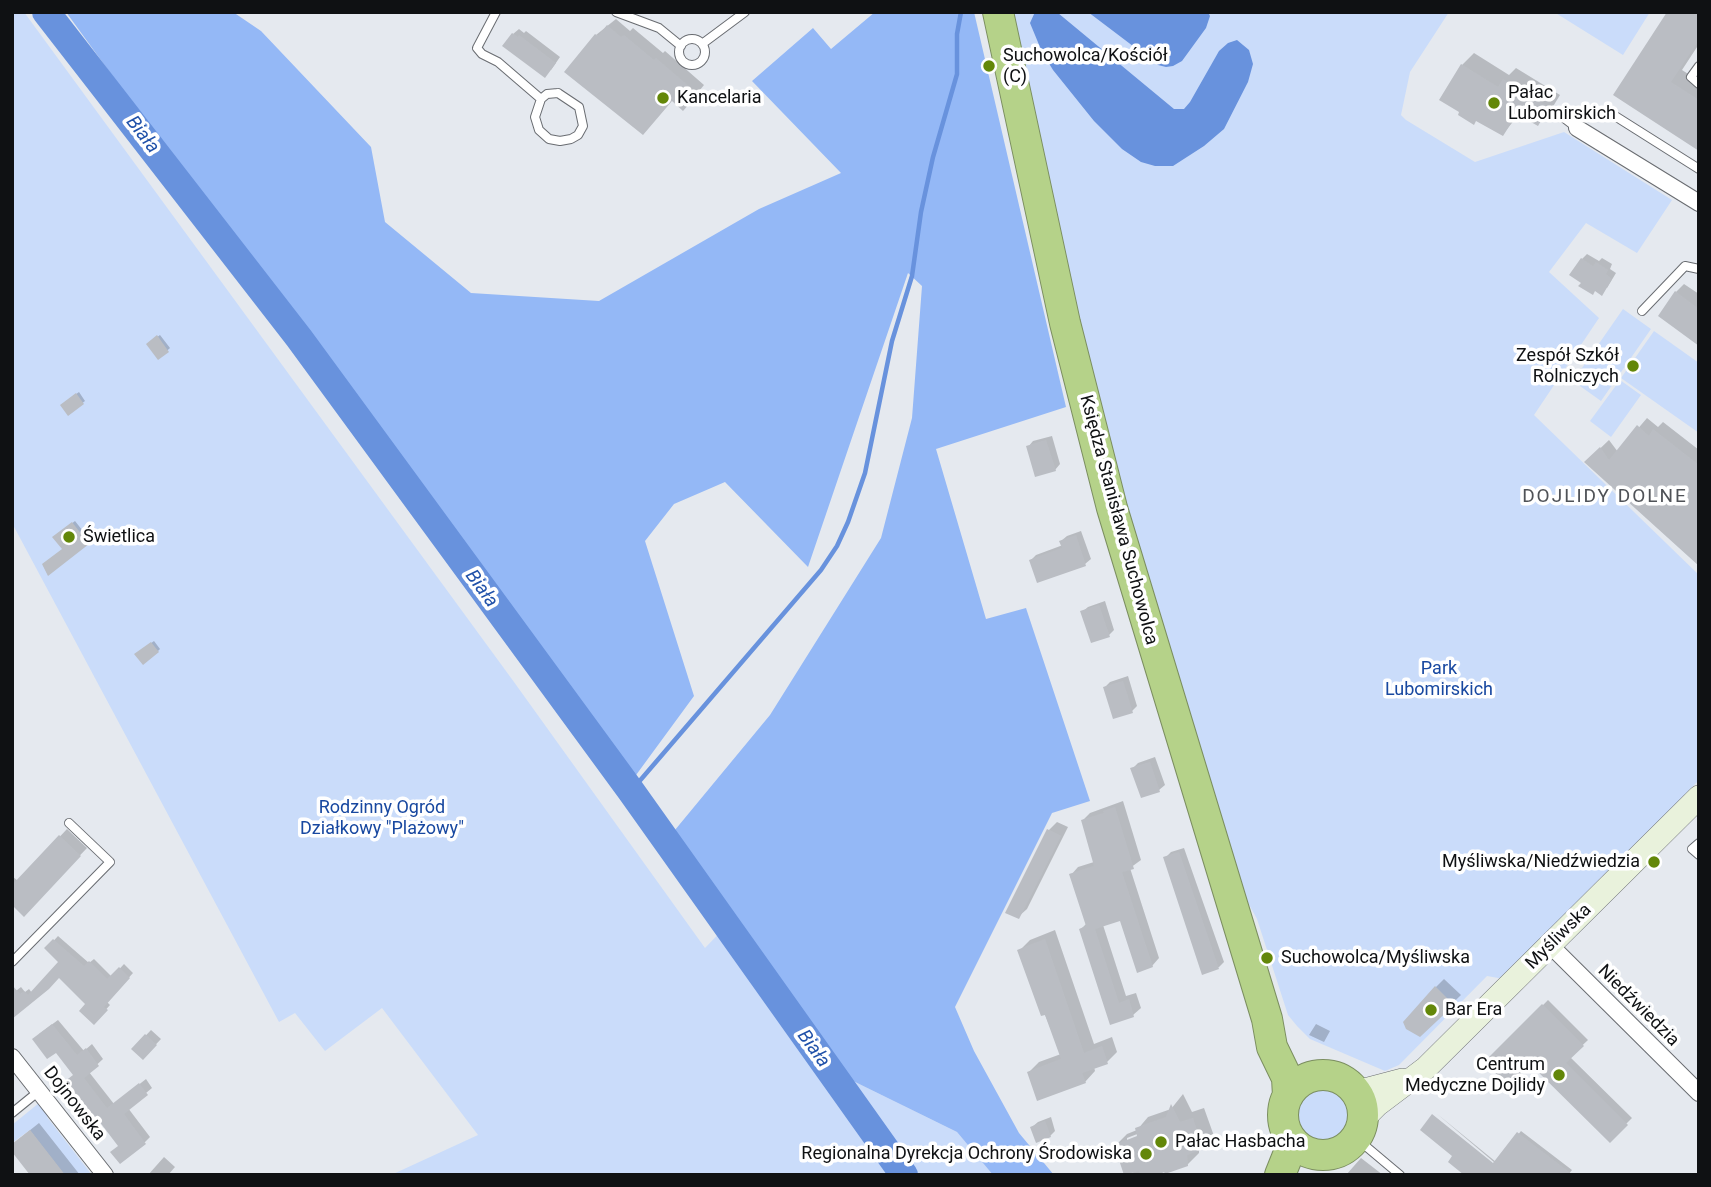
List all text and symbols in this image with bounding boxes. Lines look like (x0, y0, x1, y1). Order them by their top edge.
place label: Suchowolca/Kościół (C) (1003, 45, 1168, 88)
marker: Suchowolca/Kościół (C) (981, 58, 997, 74)
place label: Pałac Lubomirskich (1508, 82, 1616, 124)
place label: Kancelaria (677, 87, 761, 109)
marker: Kancelaria (655, 90, 671, 106)
marker: Pałac Lubomirskich (1486, 95, 1502, 111)
water label: Biała (120, 112, 164, 158)
place label: Zespół Szkół Rolniczych (1516, 345, 1619, 388)
marker: Zespół Szkół Rolniczych (1625, 358, 1641, 374)
street label: Księdza Stanisława Suchowolca (1074, 393, 1162, 647)
district label: DOJLIDY DOLNE (1524, 486, 1686, 508)
place label: Świetlica (83, 526, 155, 548)
marker: Świetlica (61, 529, 77, 545)
water label: Biała (460, 566, 502, 612)
park label: Park Lubomirskich (1385, 658, 1493, 700)
park label: Rodzinny Ogród Działkowy "Plażowy" (300, 797, 464, 840)
place label: Myśliwska/Niedźwiedzia (1442, 851, 1640, 873)
marker: Myśliwska/Niedźwiedzia (1646, 854, 1662, 870)
street label: Myśliwska (1522, 900, 1596, 974)
place label: Suchowolca/Myśliwska (1281, 947, 1470, 969)
marker: Suchowolca/Myśliwska (1259, 950, 1275, 966)
street label: Niedźwiedzia (1593, 961, 1683, 1051)
place label: Bar Era (1445, 999, 1502, 1021)
marker: Bar Era (1423, 1002, 1439, 1018)
water label: Biała (792, 1026, 834, 1072)
place label: Centrum Medyczne Dojlidy (1405, 1054, 1545, 1096)
street label: Dojnowska (38, 1063, 110, 1145)
marker: Centrum Medyczne Dojlidy (1551, 1067, 1567, 1083)
place label: Pałac Hasbacha (1175, 1131, 1306, 1153)
marker: Pałac Hasbacha (1153, 1134, 1169, 1150)
place label: Regionalna Dyrekcja Ochrony Środowiska (801, 1143, 1132, 1165)
marker: Regionalna Dyrekcja Ochrony Środowiska (1138, 1146, 1154, 1162)

